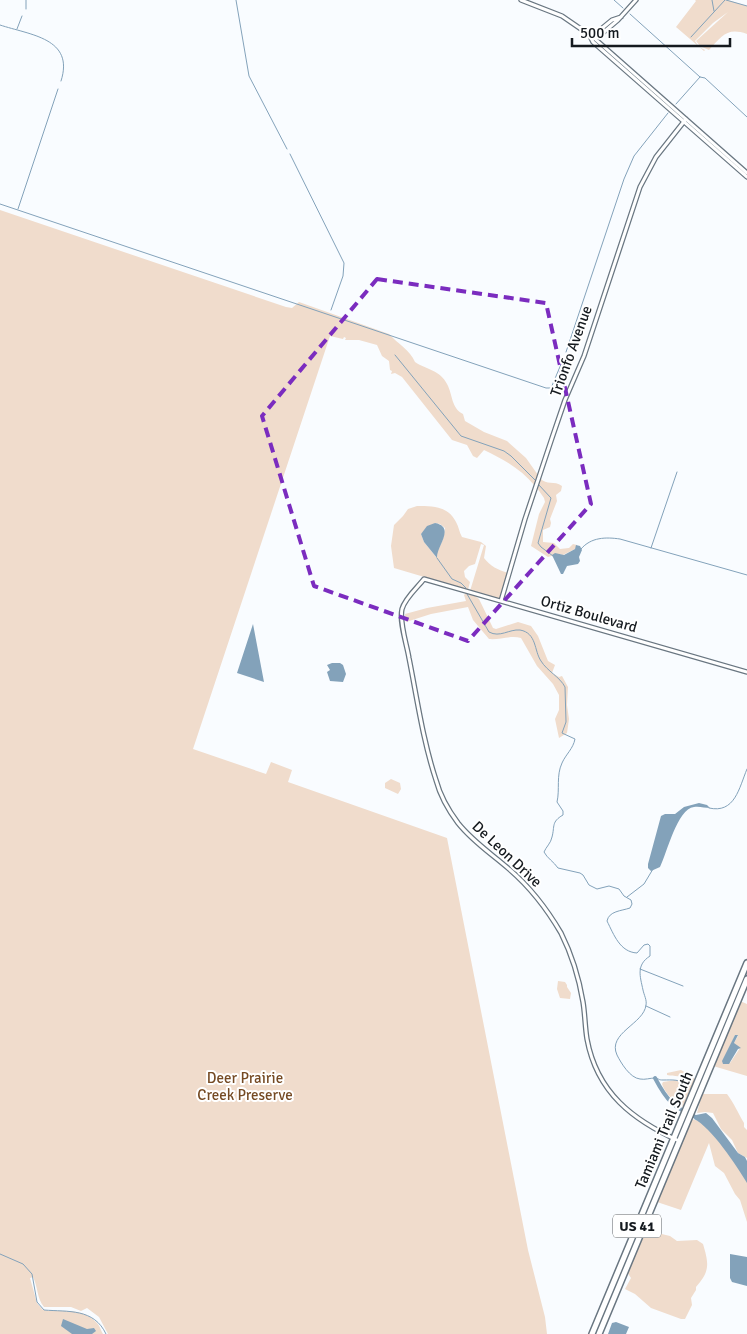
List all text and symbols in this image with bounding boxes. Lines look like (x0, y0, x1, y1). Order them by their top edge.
scale bar (572, 15, 730, 47)
text: 500 m (580, 24, 620, 42)
street label: Trionfo Avenue (546, 303, 596, 399)
street label: Ortiz Boulevard (539, 592, 639, 636)
street label: De Leon Drive (469, 817, 545, 891)
street label: Tamiami Trail South (631, 1068, 697, 1192)
park label: Deer Prairie Creek Preserve (197, 1069, 293, 1104)
road number: US 41 (613, 1214, 661, 1238)

